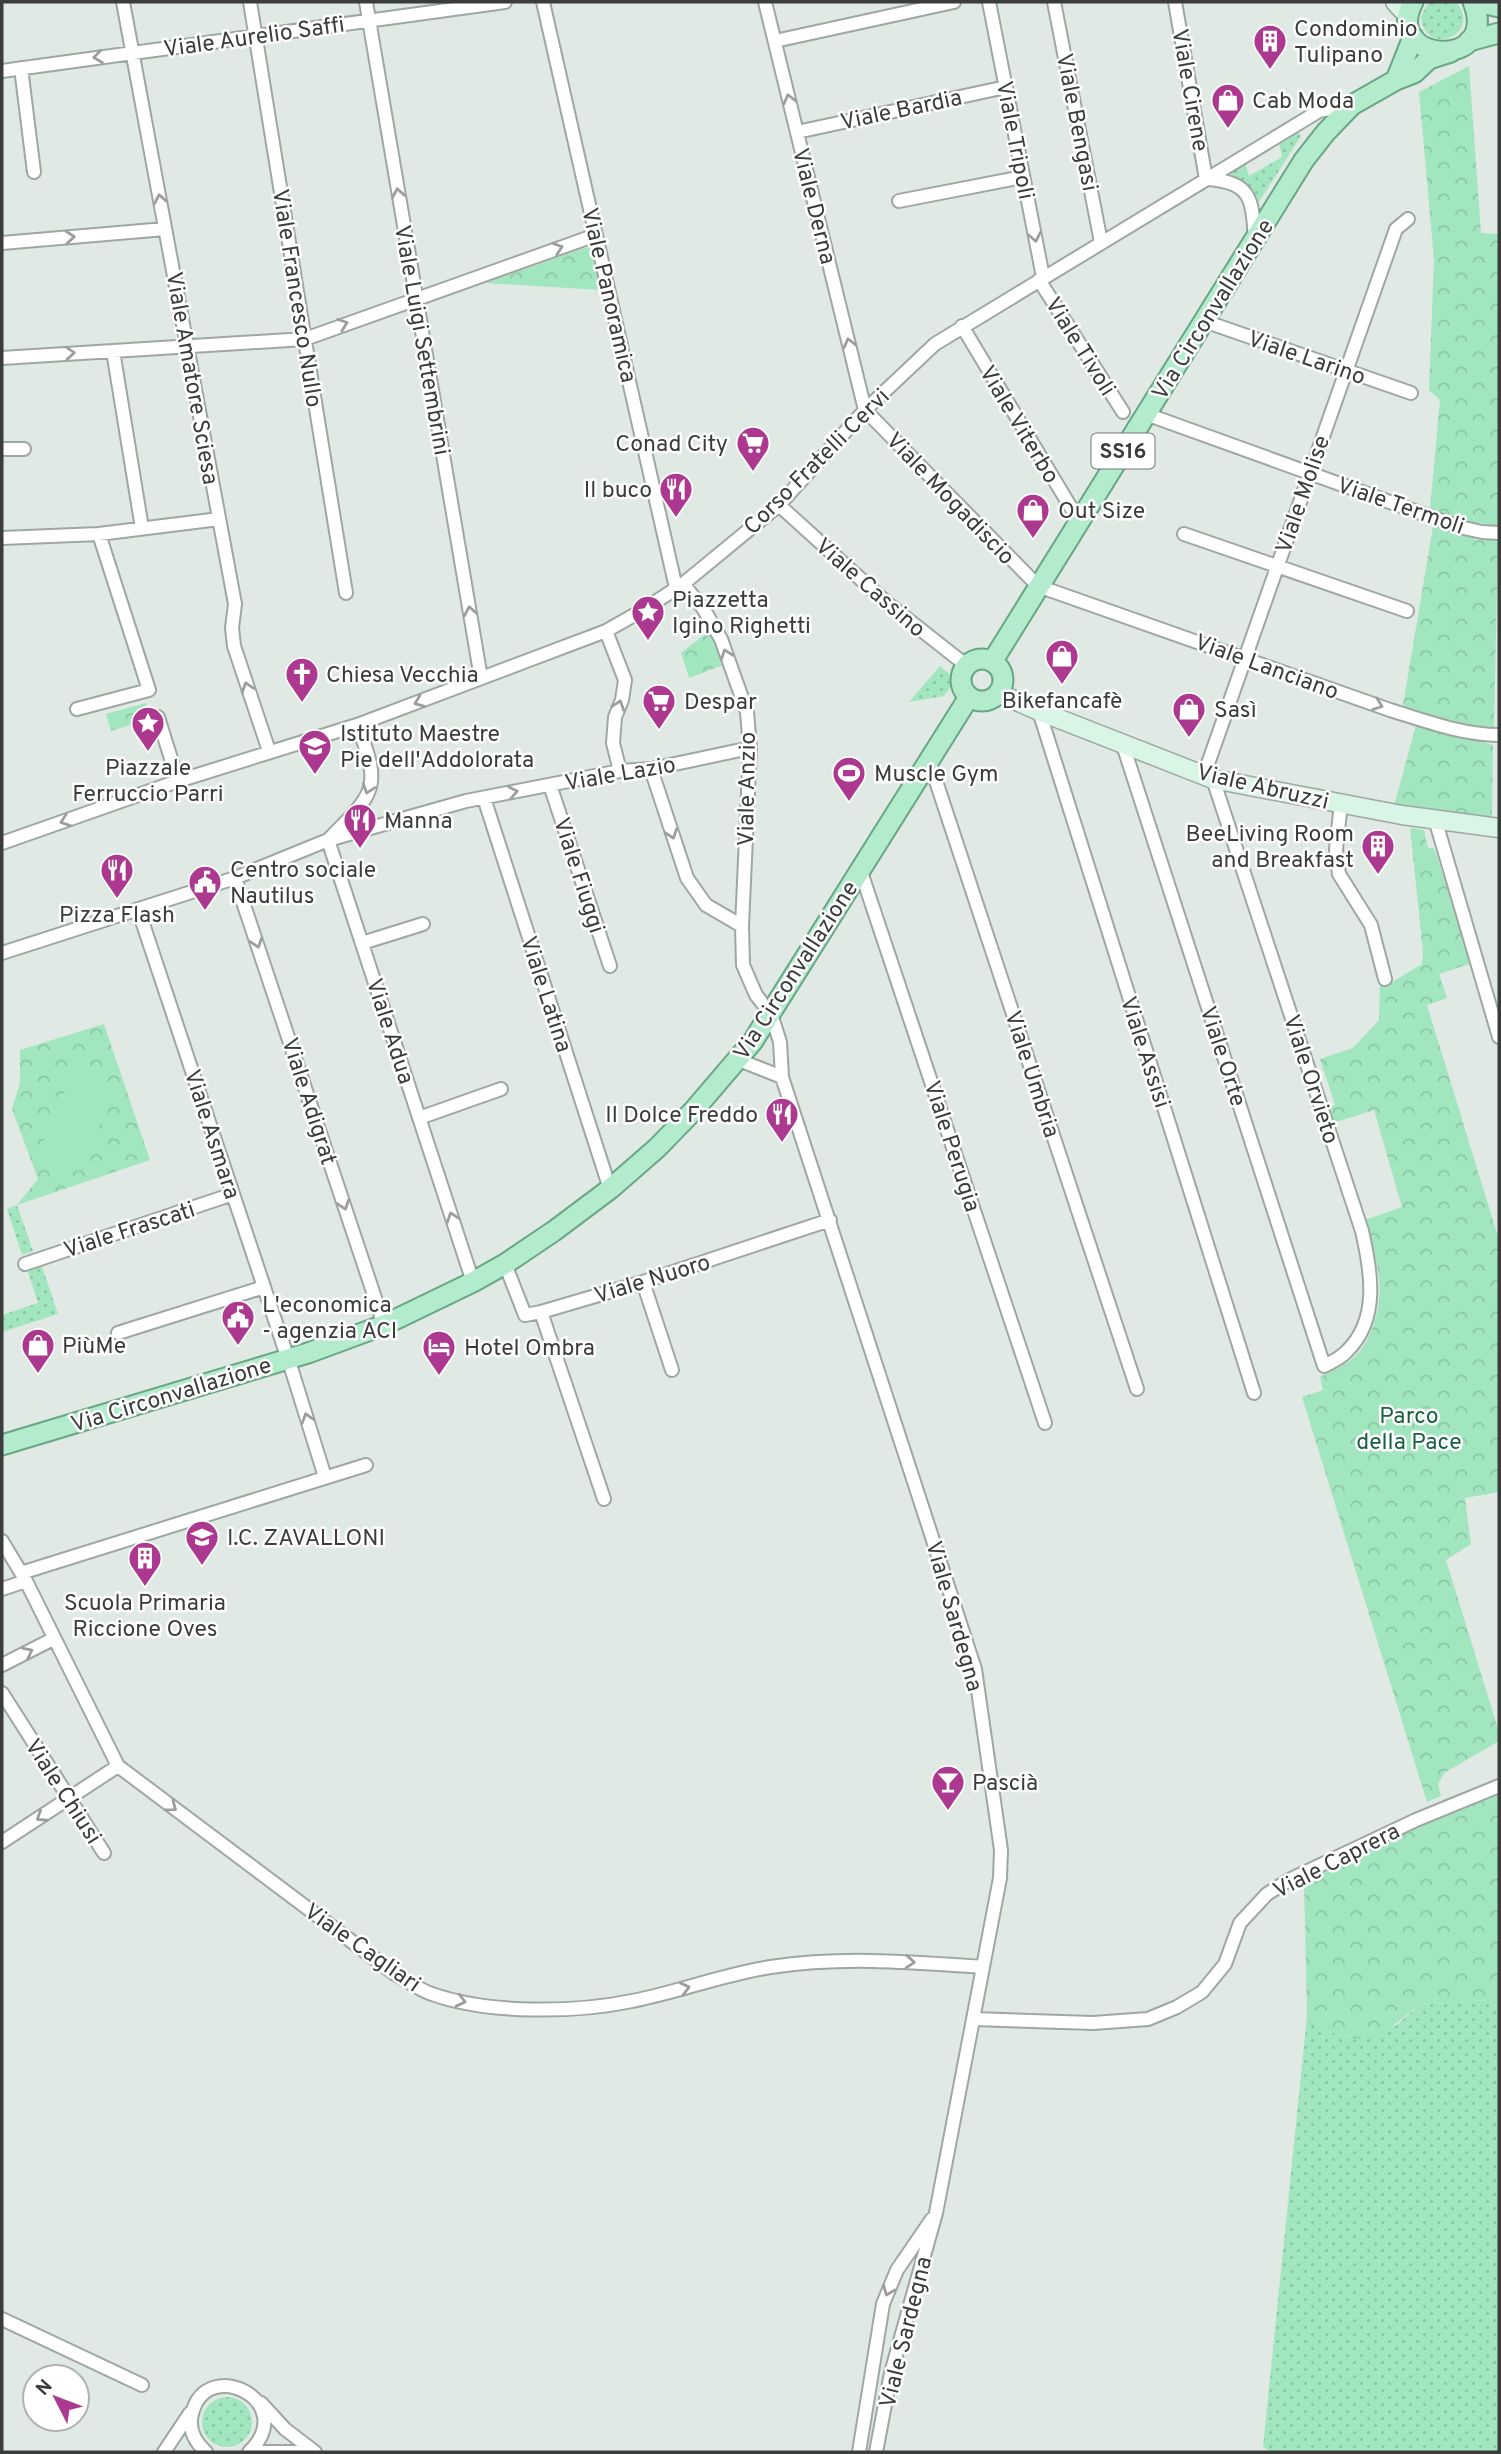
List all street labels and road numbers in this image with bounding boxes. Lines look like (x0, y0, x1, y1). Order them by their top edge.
street label: Viale Aurelio Saffi (162, 11, 347, 66)
street label: Viale Cirene (1163, 27, 1214, 154)
street label: Viale Bengasi (1048, 51, 1103, 194)
street label: Viale Tripoli (988, 79, 1039, 202)
street label: Viale Bardia (838, 84, 965, 138)
street label: Viale Derna (784, 145, 841, 268)
street label: Viale Francesco Nullo (264, 187, 327, 410)
street label: Viale Panoramica (573, 205, 642, 386)
street label: Via Circonvallazione (1147, 214, 1282, 406)
street label: Viale Luigi Settembrini (386, 223, 455, 458)
street label: Viale Amatore Sciesa (158, 270, 224, 487)
street label: Viale Tivoli (1037, 292, 1121, 402)
street label: Viale Larino (1243, 326, 1369, 393)
street label: Viale Viterbo (971, 361, 1064, 490)
street label: Corso Fratelli Cervi (739, 384, 897, 542)
street label: Viale Mogadiscio (878, 427, 1020, 572)
street label: Viale Molise (1271, 432, 1338, 558)
road number: SS16 (1092, 434, 1154, 468)
street label: Viale Termoli (1333, 472, 1468, 543)
street label: Viale Cassino (808, 533, 931, 645)
street label: Viale Lanciano (1190, 629, 1342, 708)
street label: Viale Anzio (733, 731, 764, 847)
street label: Viale Lazio (563, 751, 678, 799)
street label: Viale Abruzzi (1193, 759, 1331, 818)
street label: Viale Fiuggi (545, 814, 610, 937)
street label: Via Circonvallazione (728, 876, 866, 1067)
street label: Viale Latina (512, 933, 577, 1057)
street label: Viale Adua (358, 975, 419, 1088)
street label: Viale Assisi (1112, 993, 1175, 1112)
street label: Viale Orte (1192, 1003, 1251, 1111)
street label: Viale Umbria (996, 1008, 1065, 1142)
street label: Viale Orvieto (1275, 1012, 1344, 1148)
street label: Viale Adigrat (273, 1035, 342, 1169)
street label: Viale Asmara (176, 1066, 245, 1203)
street label: Viale Perugia (916, 1077, 985, 1216)
street label: Viale Frascati (61, 1197, 199, 1266)
street label: Viale Nuoro (591, 1249, 714, 1312)
street label: Via Circonvallazione (68, 1352, 276, 1441)
street label: Viale Sardegna (917, 1538, 988, 1695)
street label: Viale Chiusi (17, 1734, 107, 1851)
street label: Viale Caprera (1269, 1818, 1405, 1907)
street label: Viale Cagliari (298, 1898, 426, 2000)
street label: Viale Sardegna (875, 2254, 940, 2411)

